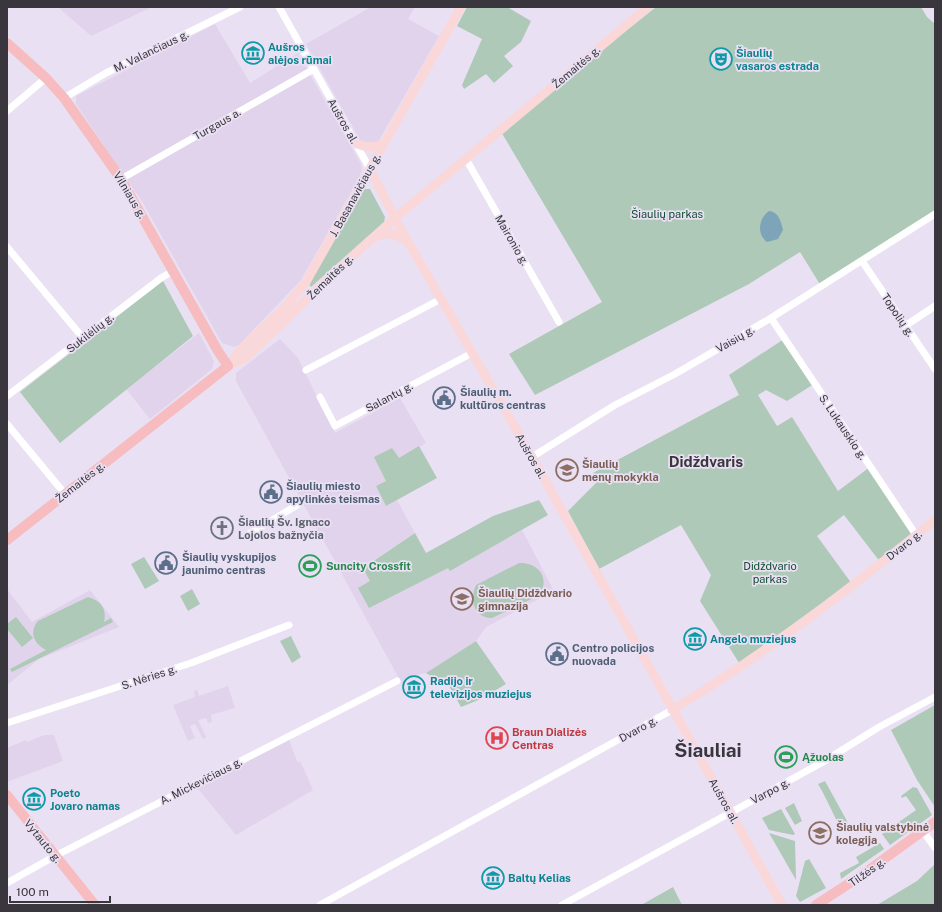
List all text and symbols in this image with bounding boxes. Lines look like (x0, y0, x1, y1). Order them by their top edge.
street label: M. Valančiaus g. (112, 28, 190, 74)
museum icon: Aušros alėjos rūmai (240, 40, 266, 66)
place label: Aušros alėjos rūmai (268, 41, 332, 66)
street label: Žemaitės g. (549, 43, 603, 91)
theatre icon: Šiaulių vasaros estrada (708, 46, 734, 72)
place label: Šiaulių vasaros estrada (736, 46, 819, 72)
street label: Aušros al. (325, 96, 361, 146)
street label: Turgaus a. (191, 106, 243, 142)
street label: J. Basanavičiaus g. (327, 151, 383, 239)
street label: Vilniaus g. (111, 169, 149, 221)
park label: Šiaulių parkas (631, 207, 704, 220)
street label: Maironio g. (493, 213, 531, 267)
street label: Žemaitės g. (305, 252, 355, 302)
street label: Topolių g. (879, 291, 917, 339)
street label: Sukilėlių g. (64, 311, 116, 355)
street label: Vaisių g. (714, 323, 756, 355)
street label: Salantų g. (363, 380, 415, 414)
public building icon: Šiaulių m. kultūros centras (431, 385, 457, 411)
place label: Šiaulių m. kultūros centras (460, 385, 546, 411)
street label: S. Lukauskio g. (817, 392, 869, 462)
street label: Aušros al. (513, 431, 549, 481)
district label: Didždvaris (669, 453, 743, 470)
school or university icon: Šiaulių menų mokykla (554, 457, 580, 483)
place label: Šiaulių menų mokykla (582, 457, 659, 483)
street label: Žemaitės g. (53, 459, 107, 505)
public building icon: Šiaulių miesto apylinkės teismas (258, 479, 284, 505)
place label: Šiaulių miesto apylinkės teismas (286, 479, 380, 505)
church icon: Šiaulių Šv. Ignaco Lojolos bažnyčia (209, 515, 235, 541)
place label: Šiaulių Šv. Ignaco Lojolos bažnyčia (238, 515, 330, 541)
street label: Dvaro g. (884, 527, 924, 563)
public building icon: Šiaulių vyskupijos jaunimo centras (153, 550, 179, 576)
place label: Šiaulių vyskupijos jaunimo centras (181, 550, 277, 576)
sports icon: Suncity Crossfit (297, 553, 323, 579)
place label: Suncity Crossfit (326, 560, 411, 572)
park label: Didždvario parkas (743, 560, 797, 585)
school or university icon: Šiaulių Didždvario gimnazija (449, 586, 475, 612)
place label: Šiaulių Didždvario gimnazija (478, 586, 572, 612)
museum icon: Angelo muziejus (682, 626, 708, 652)
place label: Angelo muziejus (710, 633, 797, 645)
public building icon: Centro policijos nuovada (544, 641, 570, 667)
place label: Centro policijos nuovada (572, 642, 654, 667)
street label: S. Nėries g. (120, 662, 178, 692)
museum icon: Radijo ir televizijos muziejus (401, 674, 427, 700)
place label: Radijo ir televizijos muziejus (430, 675, 532, 700)
street label: Dvaro g. (617, 714, 659, 744)
hospital icon: Braun Dializės Centras (484, 725, 510, 751)
place label: Braun Dializės Centras (512, 726, 587, 751)
district label: Šiauliai (674, 739, 742, 761)
sports icon: Ąžuolas (773, 744, 799, 770)
place label: Ąžuolas (802, 751, 844, 763)
street label: A. Mickevičiaus g. (158, 755, 244, 807)
street label: Aušros al. (707, 776, 741, 826)
street label: Varpo g. (749, 776, 791, 806)
museum icon: Poeto Jovaro namas (21, 786, 47, 812)
place label: Poeto Jovaro namas (50, 787, 120, 812)
street label: Vytauto g. (22, 817, 64, 865)
school or university icon: Šiaulių valstybinė kolegija (807, 820, 833, 846)
place label: Šiaulių valstybinė kolegija (836, 820, 929, 846)
street label: Tilžės g. (846, 855, 888, 889)
museum icon: Baltų Kelias (480, 865, 506, 891)
place label: Baltų Kelias (508, 872, 571, 884)
scale bar (10, 878, 110, 904)
text: 100 m (16, 885, 49, 899)

